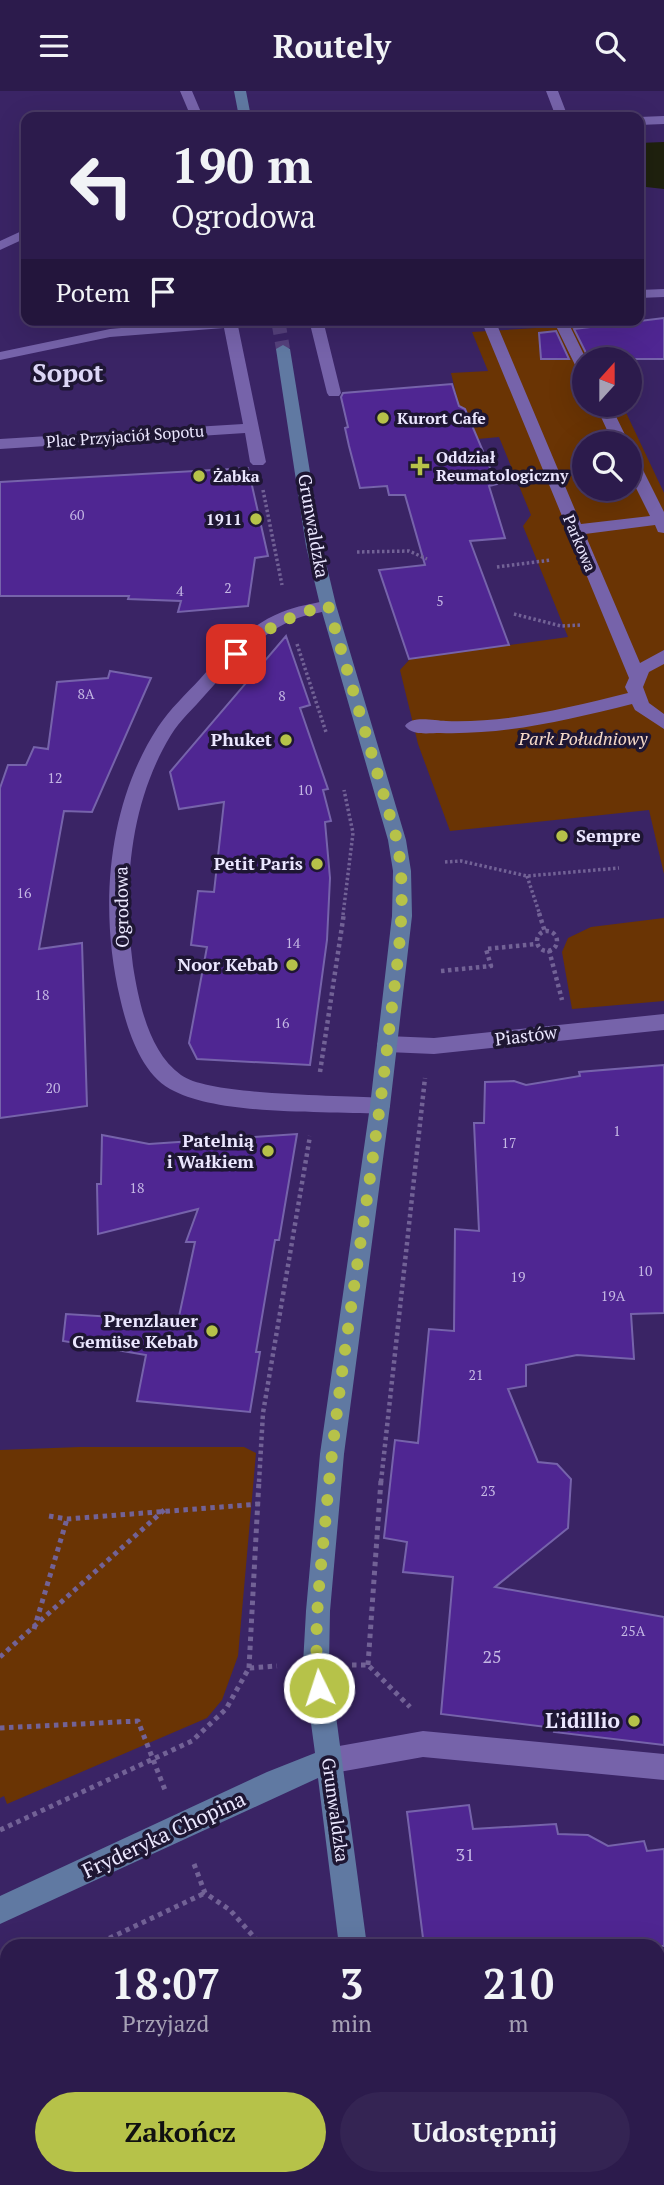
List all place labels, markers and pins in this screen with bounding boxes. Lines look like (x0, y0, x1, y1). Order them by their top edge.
place label: Kurort Cafe (397, 407, 486, 429)
marker: Kurort Cafe (375, 410, 391, 426)
place label: Oddział Reumatologiczny (436, 446, 569, 486)
marker: Oddział Reumatologiczny (410, 456, 430, 476)
place label: Żabka (213, 465, 260, 487)
marker: Żabka (191, 468, 207, 484)
place label: 1911 (206, 508, 242, 530)
marker: 1911 (248, 511, 264, 527)
pin (206, 624, 266, 684)
place label: Phuket (211, 727, 272, 751)
marker: Phuket (278, 732, 294, 748)
place label: Sempre (576, 823, 641, 847)
marker: Sempre (554, 828, 570, 844)
place label: Petit Paris (214, 851, 303, 875)
marker: Petit Paris (309, 856, 325, 872)
place label: Noor Kebab (178, 952, 278, 976)
marker: Noor Kebab (284, 957, 300, 973)
place label: Patelnią i Wałkiem (167, 1128, 254, 1173)
marker: Patelnią i Wałkiem (260, 1143, 276, 1159)
place label: Prenzlauer Gemüse Kebab (72, 1308, 198, 1353)
marker: Prenzlauer Gemüse Kebab (204, 1323, 220, 1339)
place label: L'idillio (545, 1706, 620, 1734)
marker: L'idillio (626, 1713, 642, 1729)

